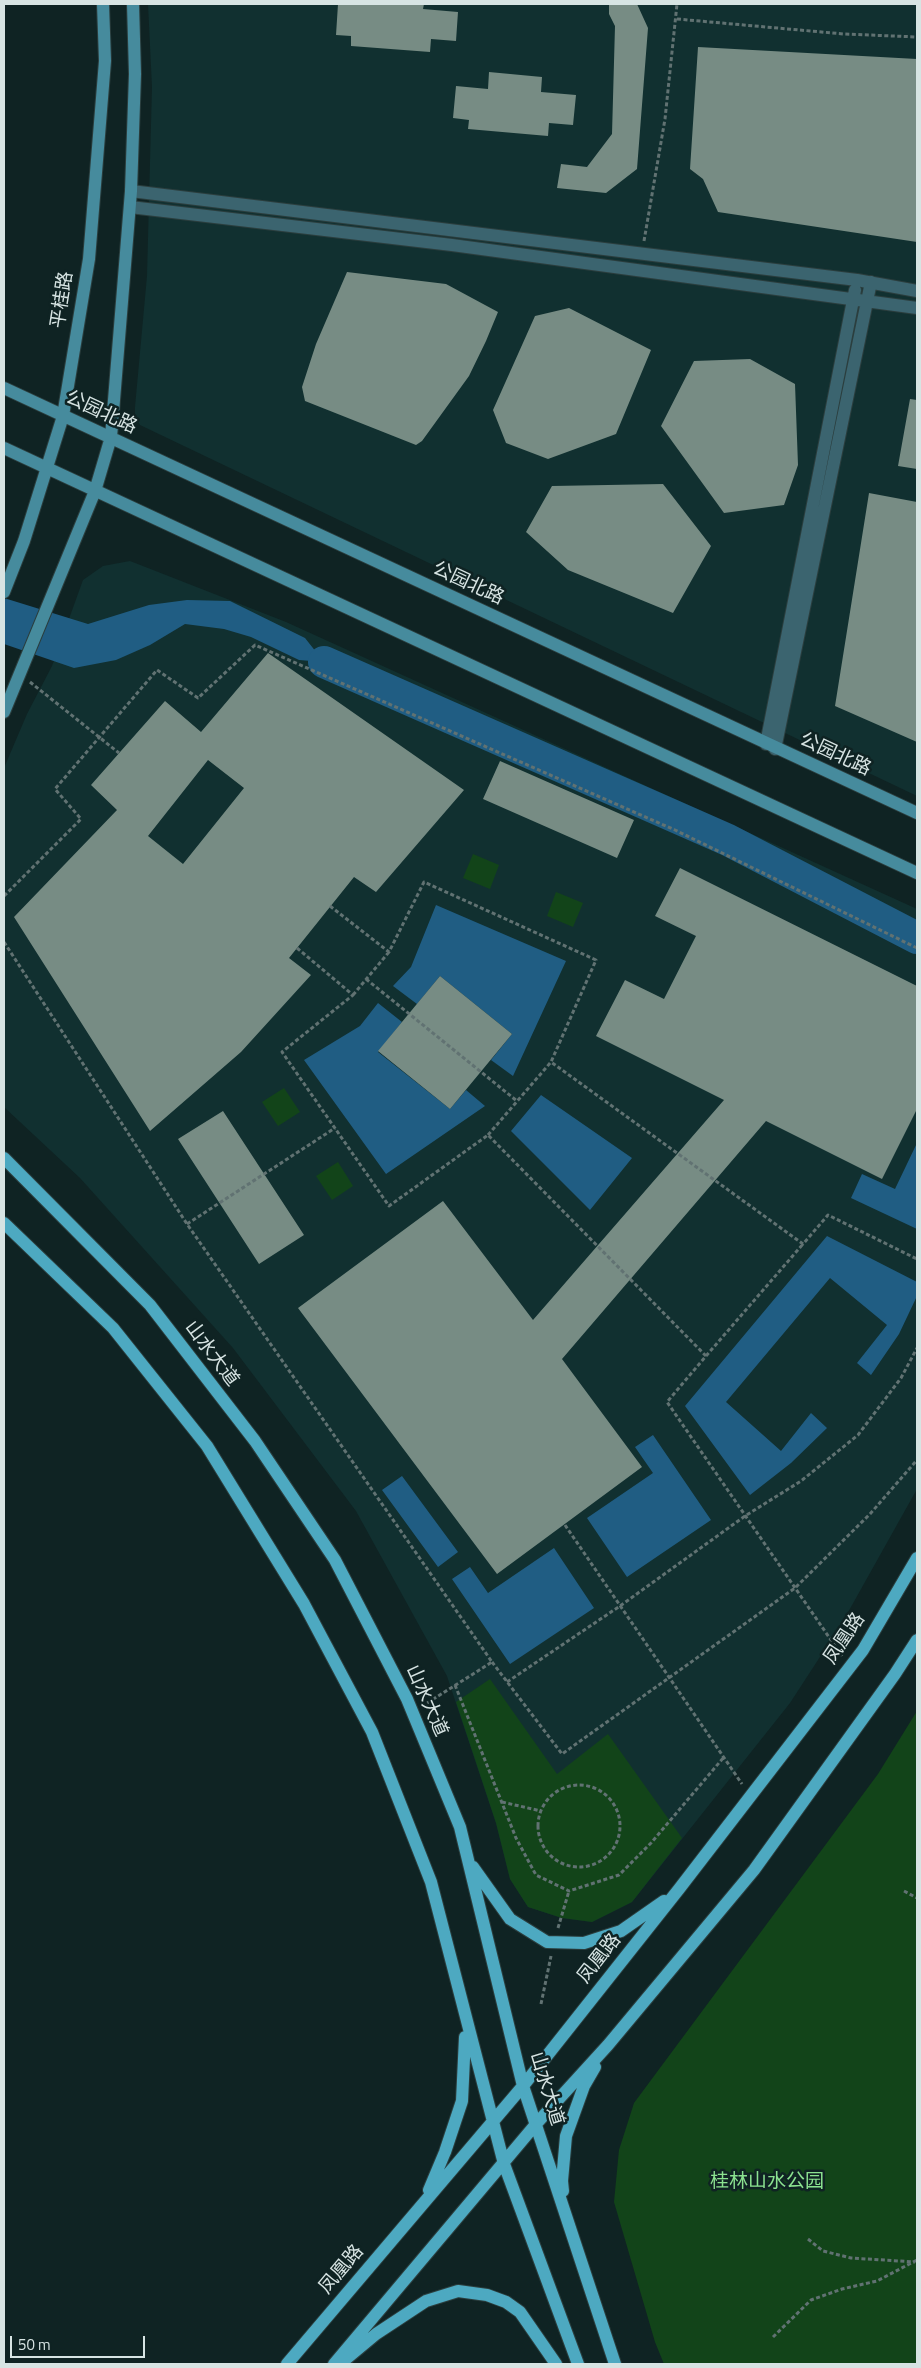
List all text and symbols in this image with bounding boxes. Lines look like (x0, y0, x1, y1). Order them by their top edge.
street label: 平桂路 (47, 270, 79, 330)
street label: 公园北路 (62, 387, 140, 439)
street label: 公园北路 (429, 558, 507, 610)
street label: 公园北路 (796, 729, 874, 781)
street label: 山水大道 (179, 1317, 243, 1391)
street label: 凤凰路 (820, 1609, 870, 1669)
street label: 山水大道 (400, 1662, 452, 1740)
street label: 凤凰路 (573, 1930, 627, 1988)
street label: 山水大道 (524, 2049, 568, 2129)
park label: 桂林山水公园 (710, 2171, 824, 2193)
street label: 凤凰路 (315, 2241, 369, 2299)
scale bar (12, 2326, 148, 2358)
text: 50 m (18, 2333, 51, 2356)

